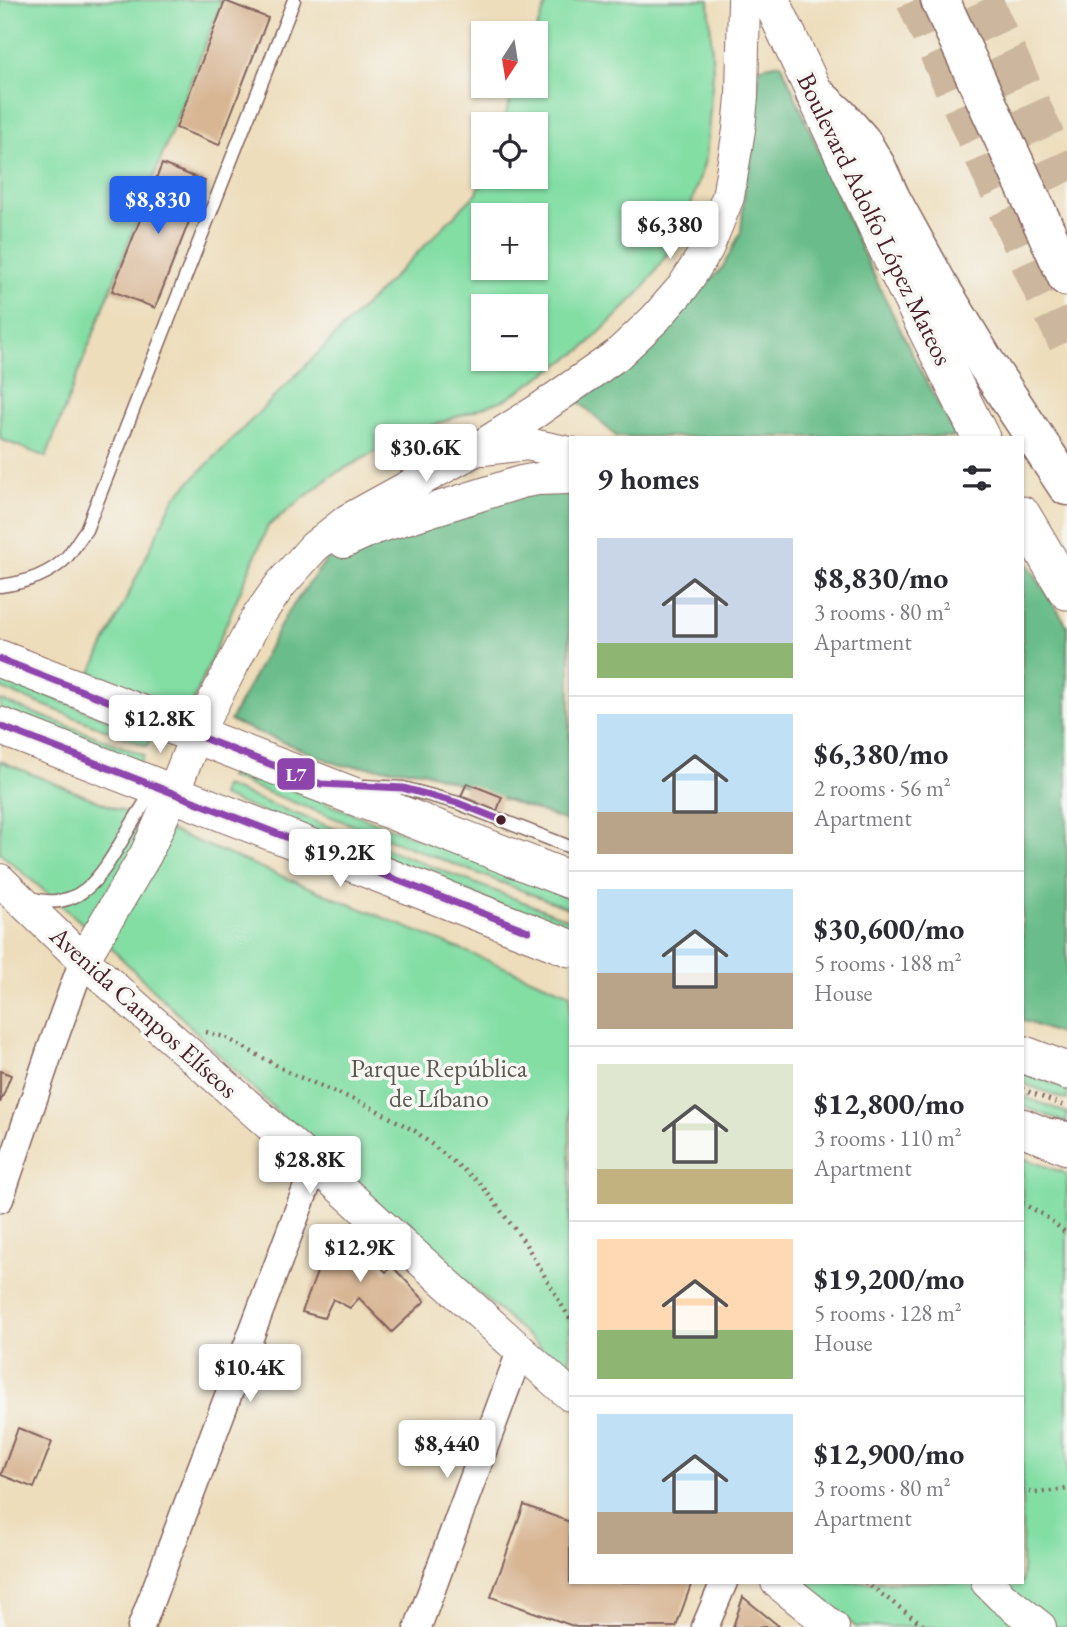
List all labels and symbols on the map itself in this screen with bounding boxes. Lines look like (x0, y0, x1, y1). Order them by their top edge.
north arrow (471, 21, 548, 98)
street label: Boulevard Adolfo López Mateos (789, 67, 961, 371)
pin: $8,830 (101, 176, 215, 236)
pin: $6,380 (613, 202, 727, 261)
pin: $30.6K (369, 424, 483, 484)
pin: $12.8K (103, 696, 217, 755)
line badge: L7 (276, 757, 316, 791)
text: L7 (285, 762, 308, 787)
unlabelled marker (494, 813, 508, 827)
pin: $19.2K (283, 830, 397, 889)
street label: Avenida Campos Elíseos (42, 918, 245, 1106)
park label: Parque República de Líbano (351, 1051, 528, 1115)
pin: $28.8K (253, 1136, 367, 1196)
pin: $12.9K (303, 1224, 417, 1284)
pin: $10.4K (193, 1344, 307, 1404)
pin: $8,440 (390, 1420, 504, 1480)

